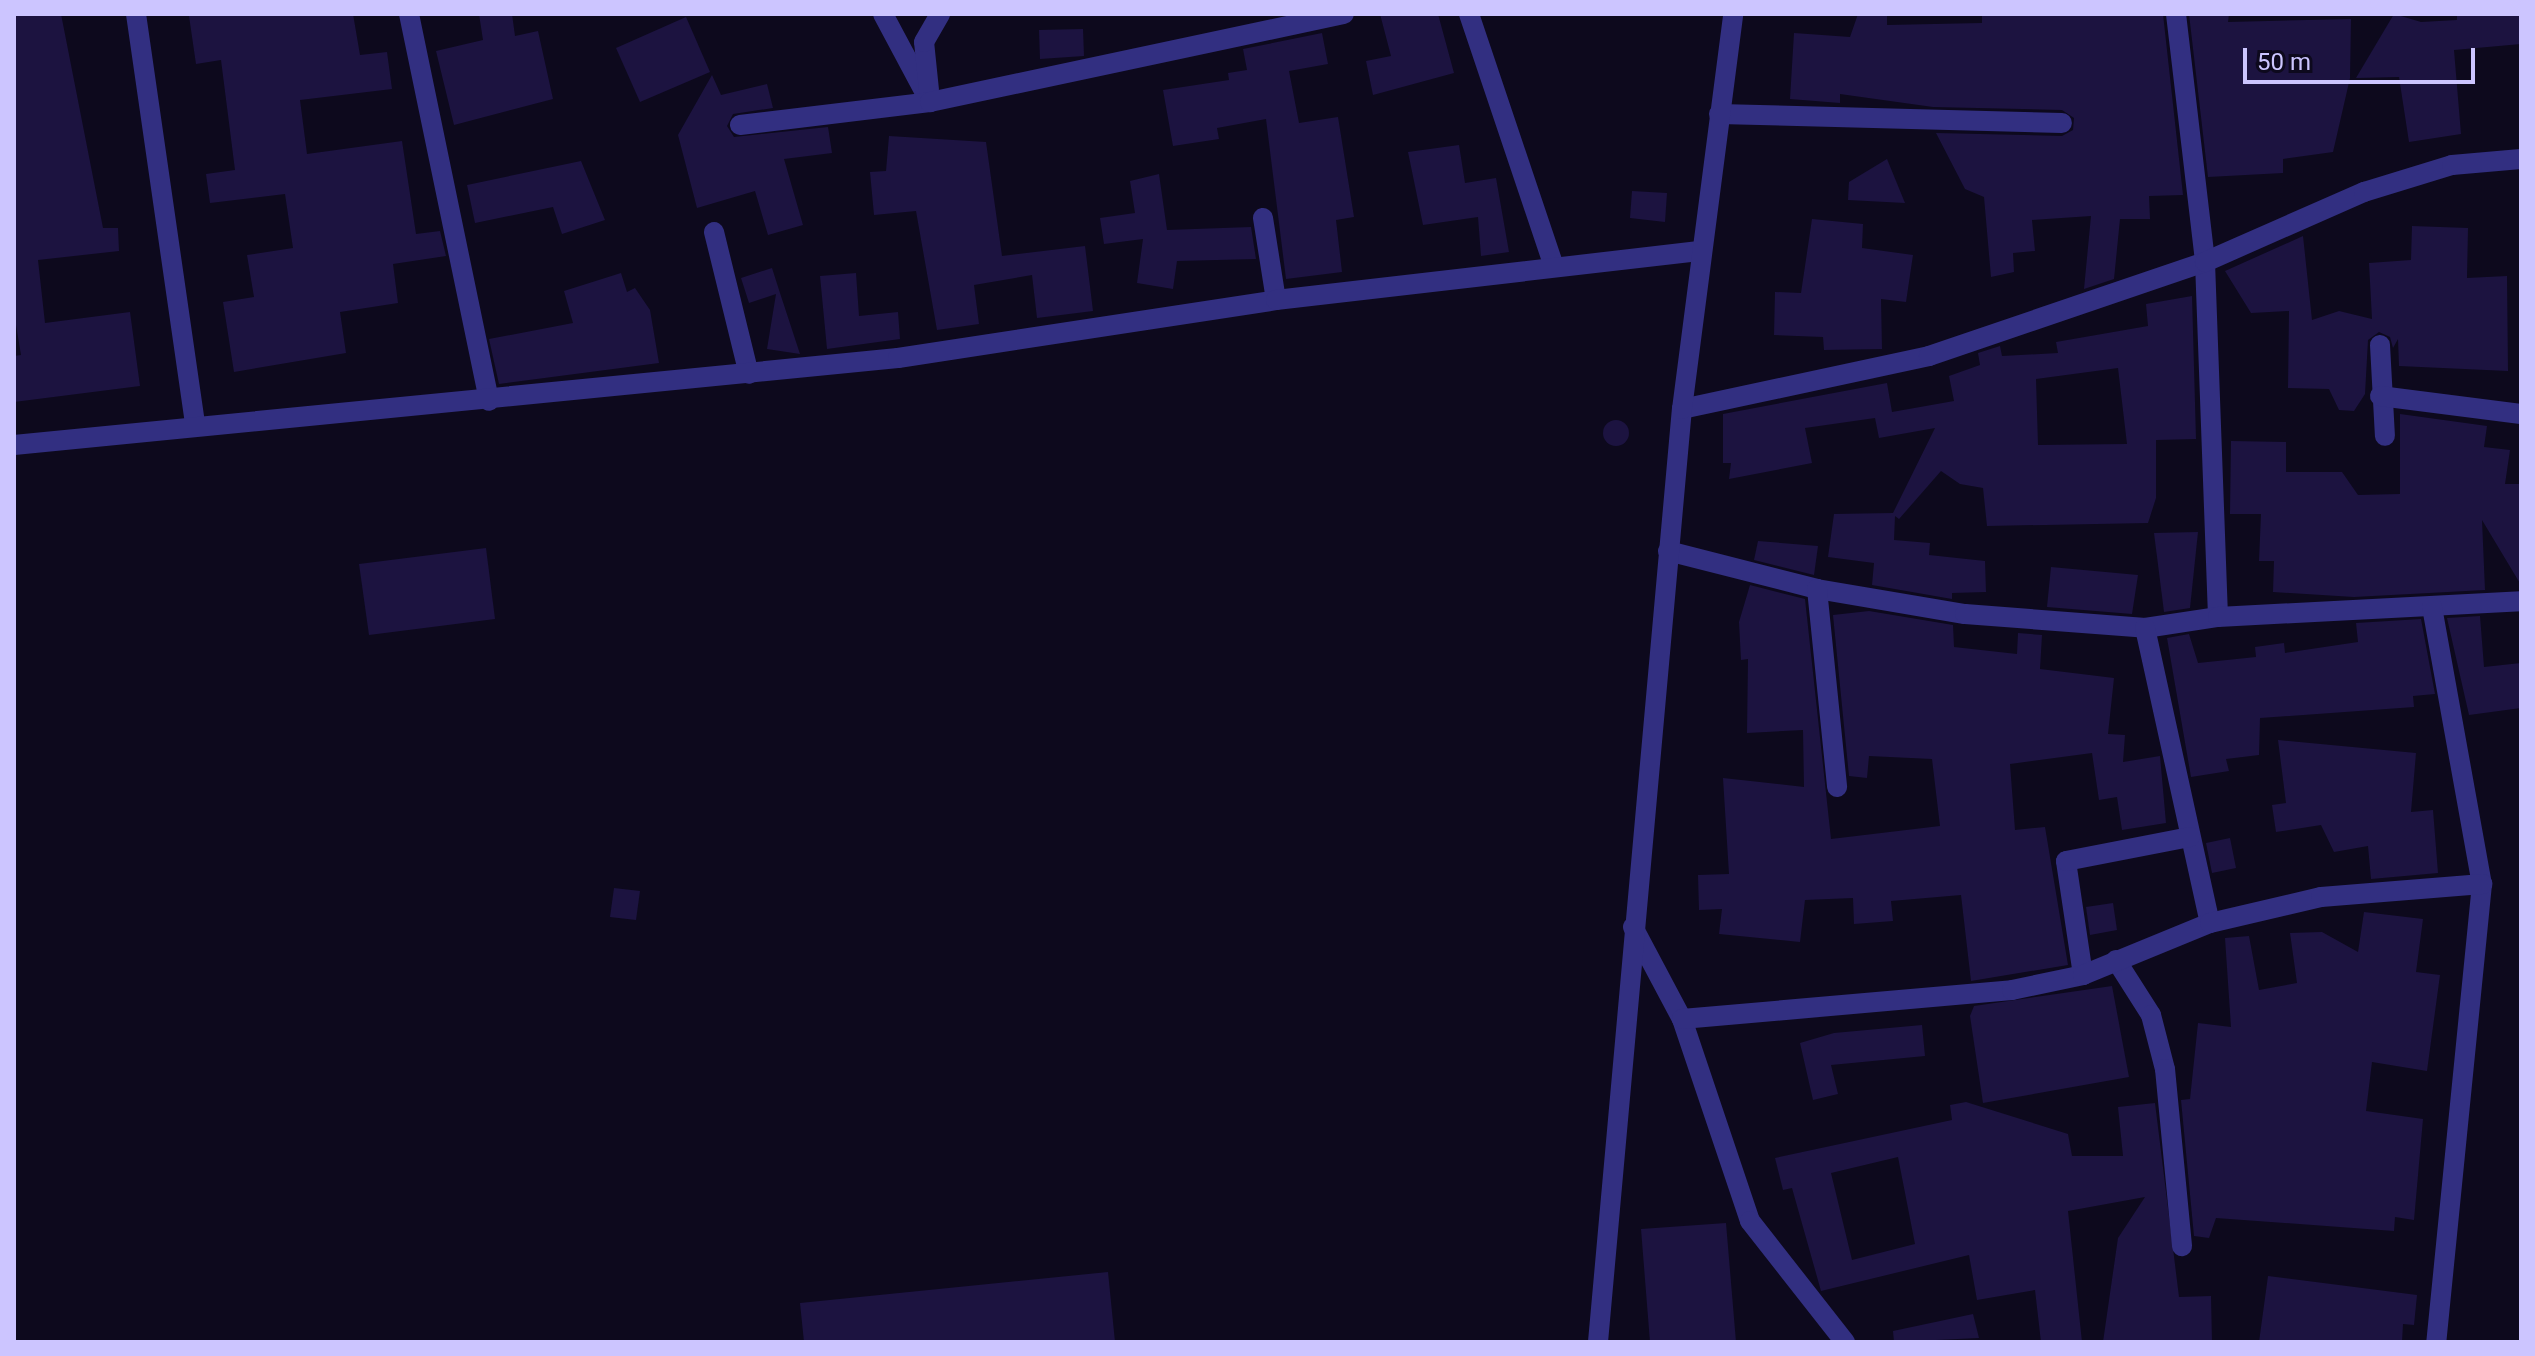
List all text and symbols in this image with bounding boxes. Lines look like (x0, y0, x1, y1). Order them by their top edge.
scale bar (2247, 32, 2479, 82)
text: 50 m (2257, 48, 2311, 76)

